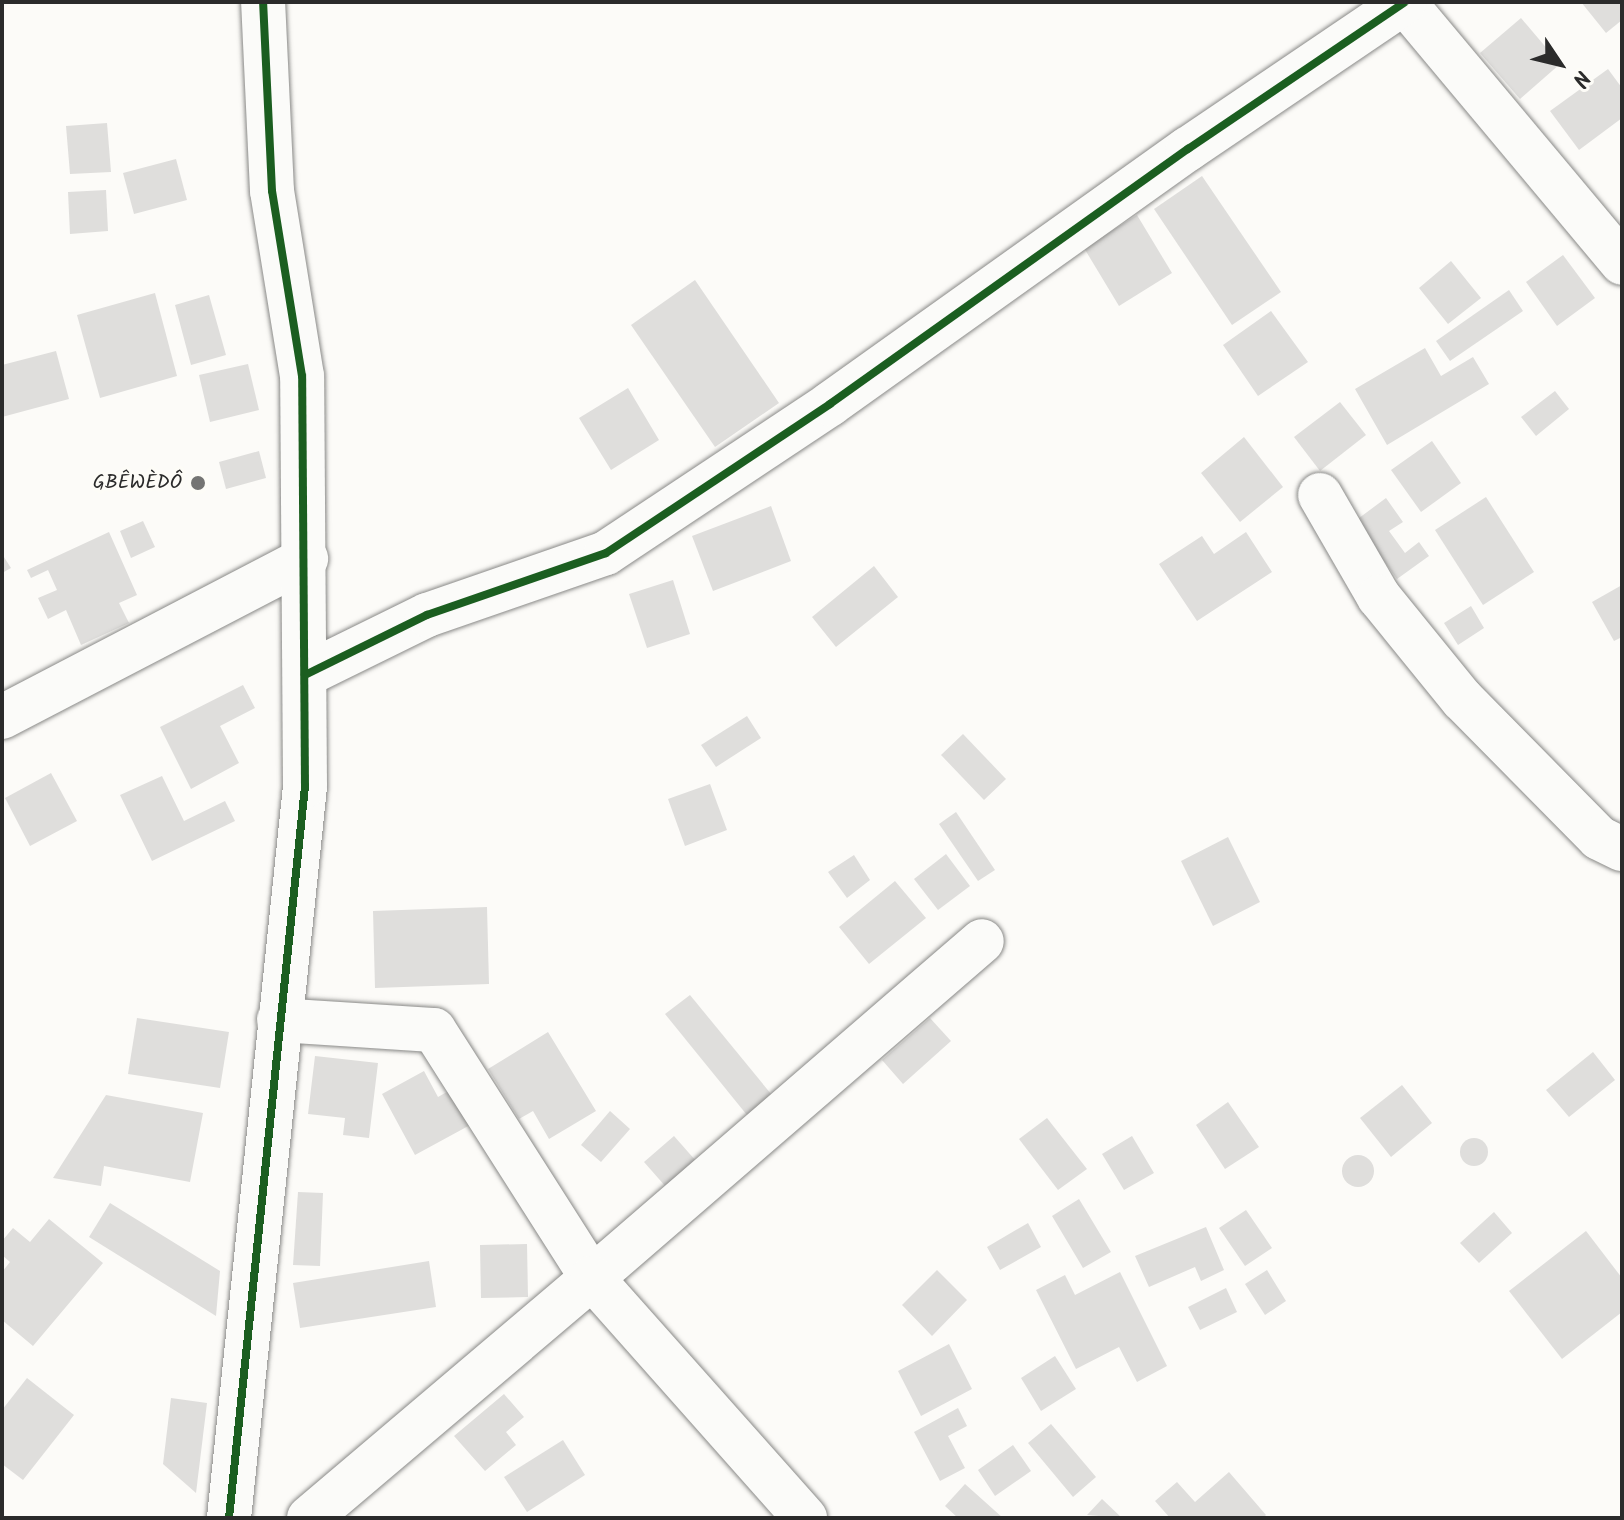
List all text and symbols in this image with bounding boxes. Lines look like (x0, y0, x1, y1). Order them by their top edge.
north arrow (1520, 24, 1600, 104)
text: N (1562, 62, 1598, 94)
place label: GBÊWÈDÔ (93, 471, 182, 495)
marker: GBÊWÈDÔ (189, 474, 207, 492)

